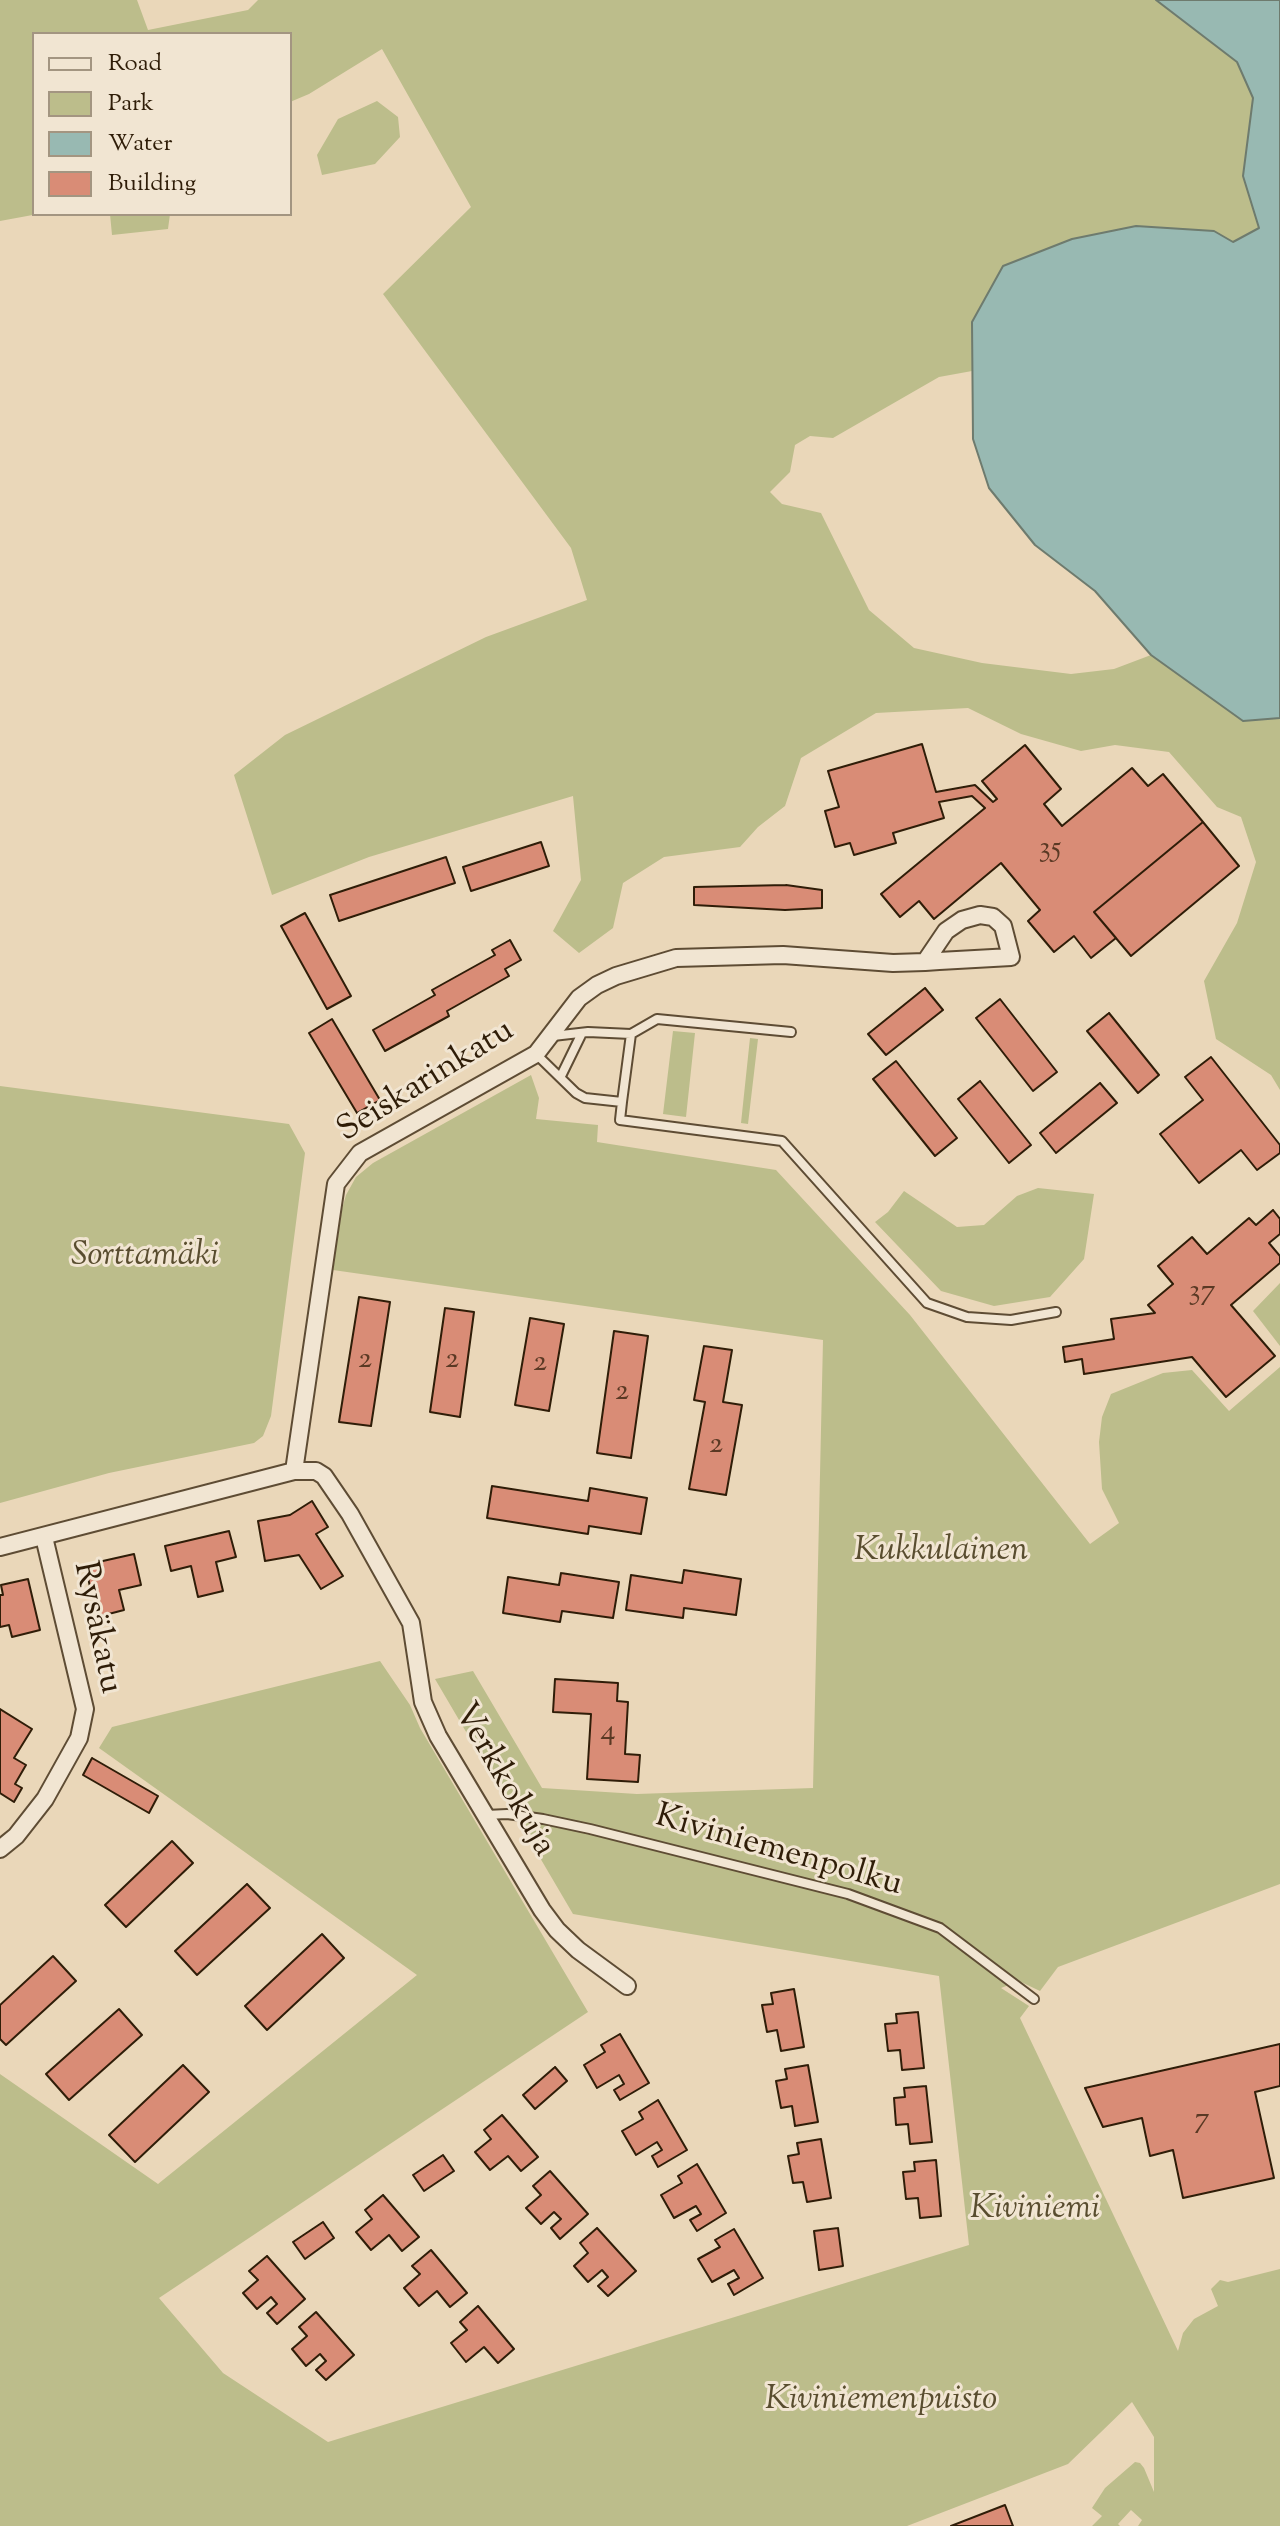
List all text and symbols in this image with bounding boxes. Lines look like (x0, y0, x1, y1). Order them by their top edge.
legend (32, 32, 292, 216)
text: Road (108, 47, 162, 81)
text: Park (108, 87, 154, 121)
text: Water (108, 127, 172, 161)
text: Building (108, 167, 196, 201)
house number: 35 (1039, 833, 1061, 869)
street label: Seiskarinkatu (331, 1013, 523, 1153)
park label: Sorttamäki (71, 1238, 219, 1278)
house number: 37 (1188, 1276, 1216, 1312)
house number: 2 (358, 1344, 372, 1380)
house number: 2 (445, 1344, 459, 1380)
house number: 2 (533, 1347, 547, 1383)
house number: 2 (615, 1376, 629, 1412)
house number: 2 (709, 1429, 723, 1465)
park label: Kukkulainen (854, 1533, 1028, 1573)
street label: Rysäkatu (61, 1558, 129, 1698)
street label: Verkkokuja (442, 1697, 562, 1865)
house number: 4 (600, 1716, 616, 1752)
street label: Kiviniemenpolku (650, 1798, 906, 1908)
house number: 7 (1194, 2104, 1210, 2140)
park label: Kiviniemi (970, 2191, 1100, 2231)
park label: Kiviniemenpuisto (765, 2382, 997, 2422)

